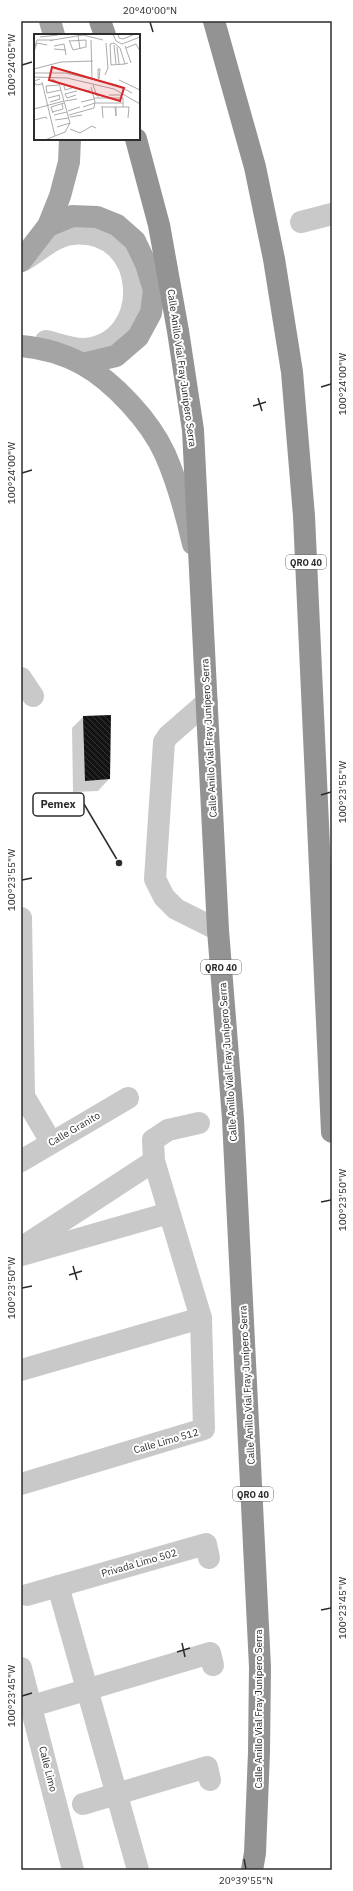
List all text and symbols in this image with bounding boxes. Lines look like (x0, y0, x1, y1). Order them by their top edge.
text: 20°40'00"N (123, 4, 177, 17)
text: 100°24'05"W (5, 34, 18, 96)
inset map (34, 34, 140, 140)
street label: Calle Anillo Vial Fray Junípero Serra (164, 288, 200, 448)
text: 100°24'00"W (336, 353, 349, 415)
text: 100°24'00"W (5, 442, 18, 504)
road number: QRO 40 (286, 555, 326, 569)
street label: Calle Anillo Vial Fray Junípero Serra (198, 658, 220, 818)
text: 100°23'55"W (336, 761, 349, 823)
callout: Pemex (33, 793, 84, 816)
text: Pemex (40, 797, 76, 811)
text: 100°23'55"W (5, 849, 18, 911)
road number: QRO 40 (201, 960, 241, 974)
street label: Calle Anillo Vial Fray Junípero Serra (216, 981, 240, 1142)
street label: Calle Granito (46, 1109, 103, 1149)
text: 100°23'50"W (336, 1169, 349, 1231)
text: 100°23'50"W (5, 1257, 18, 1319)
street label: Calle Anillo Vial Fray Junípero Serra (236, 1305, 258, 1465)
street label: Calle Limo 512 (132, 1426, 200, 1456)
road number: QRO 40 (233, 1487, 273, 1501)
street label: Privada Limo 502 (100, 1546, 178, 1580)
text: 100°23'45"W (336, 1577, 349, 1639)
street label: Calle Anillo Vial Fray Junípero Serra (252, 1629, 265, 1789)
text: 100°23'45"W (5, 1665, 18, 1727)
street label: Calle Limo (36, 1745, 60, 1794)
text: 20°39'55"N (219, 1874, 273, 1887)

